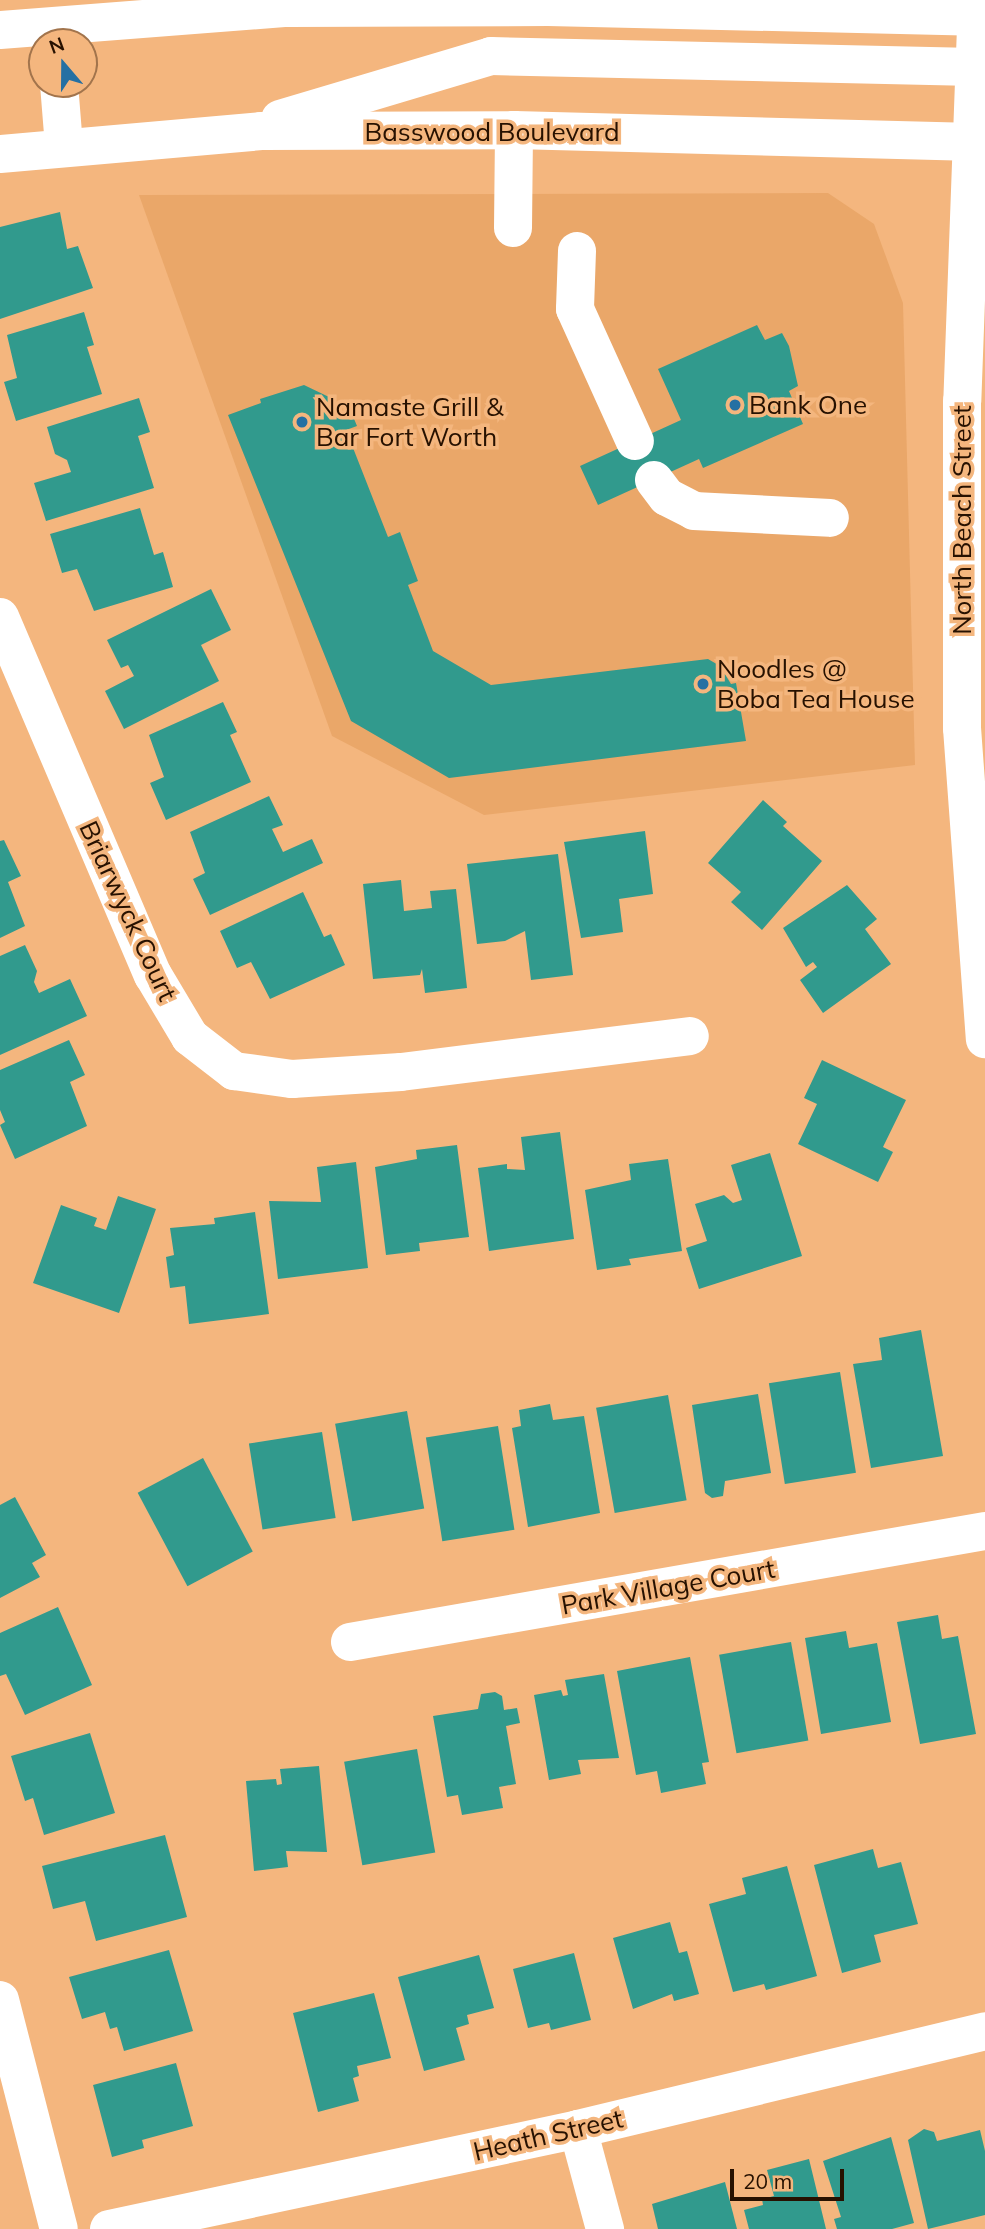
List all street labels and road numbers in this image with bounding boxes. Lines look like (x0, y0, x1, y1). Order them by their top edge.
street label: Basswood Boulevard (364, 116, 620, 148)
street label: North Beach Street (946, 405, 978, 635)
street label: Briarwyck Court (73, 816, 183, 1006)
street label: Park Village Court (559, 1553, 777, 1621)
street label: Heath Street (470, 2103, 626, 2167)

